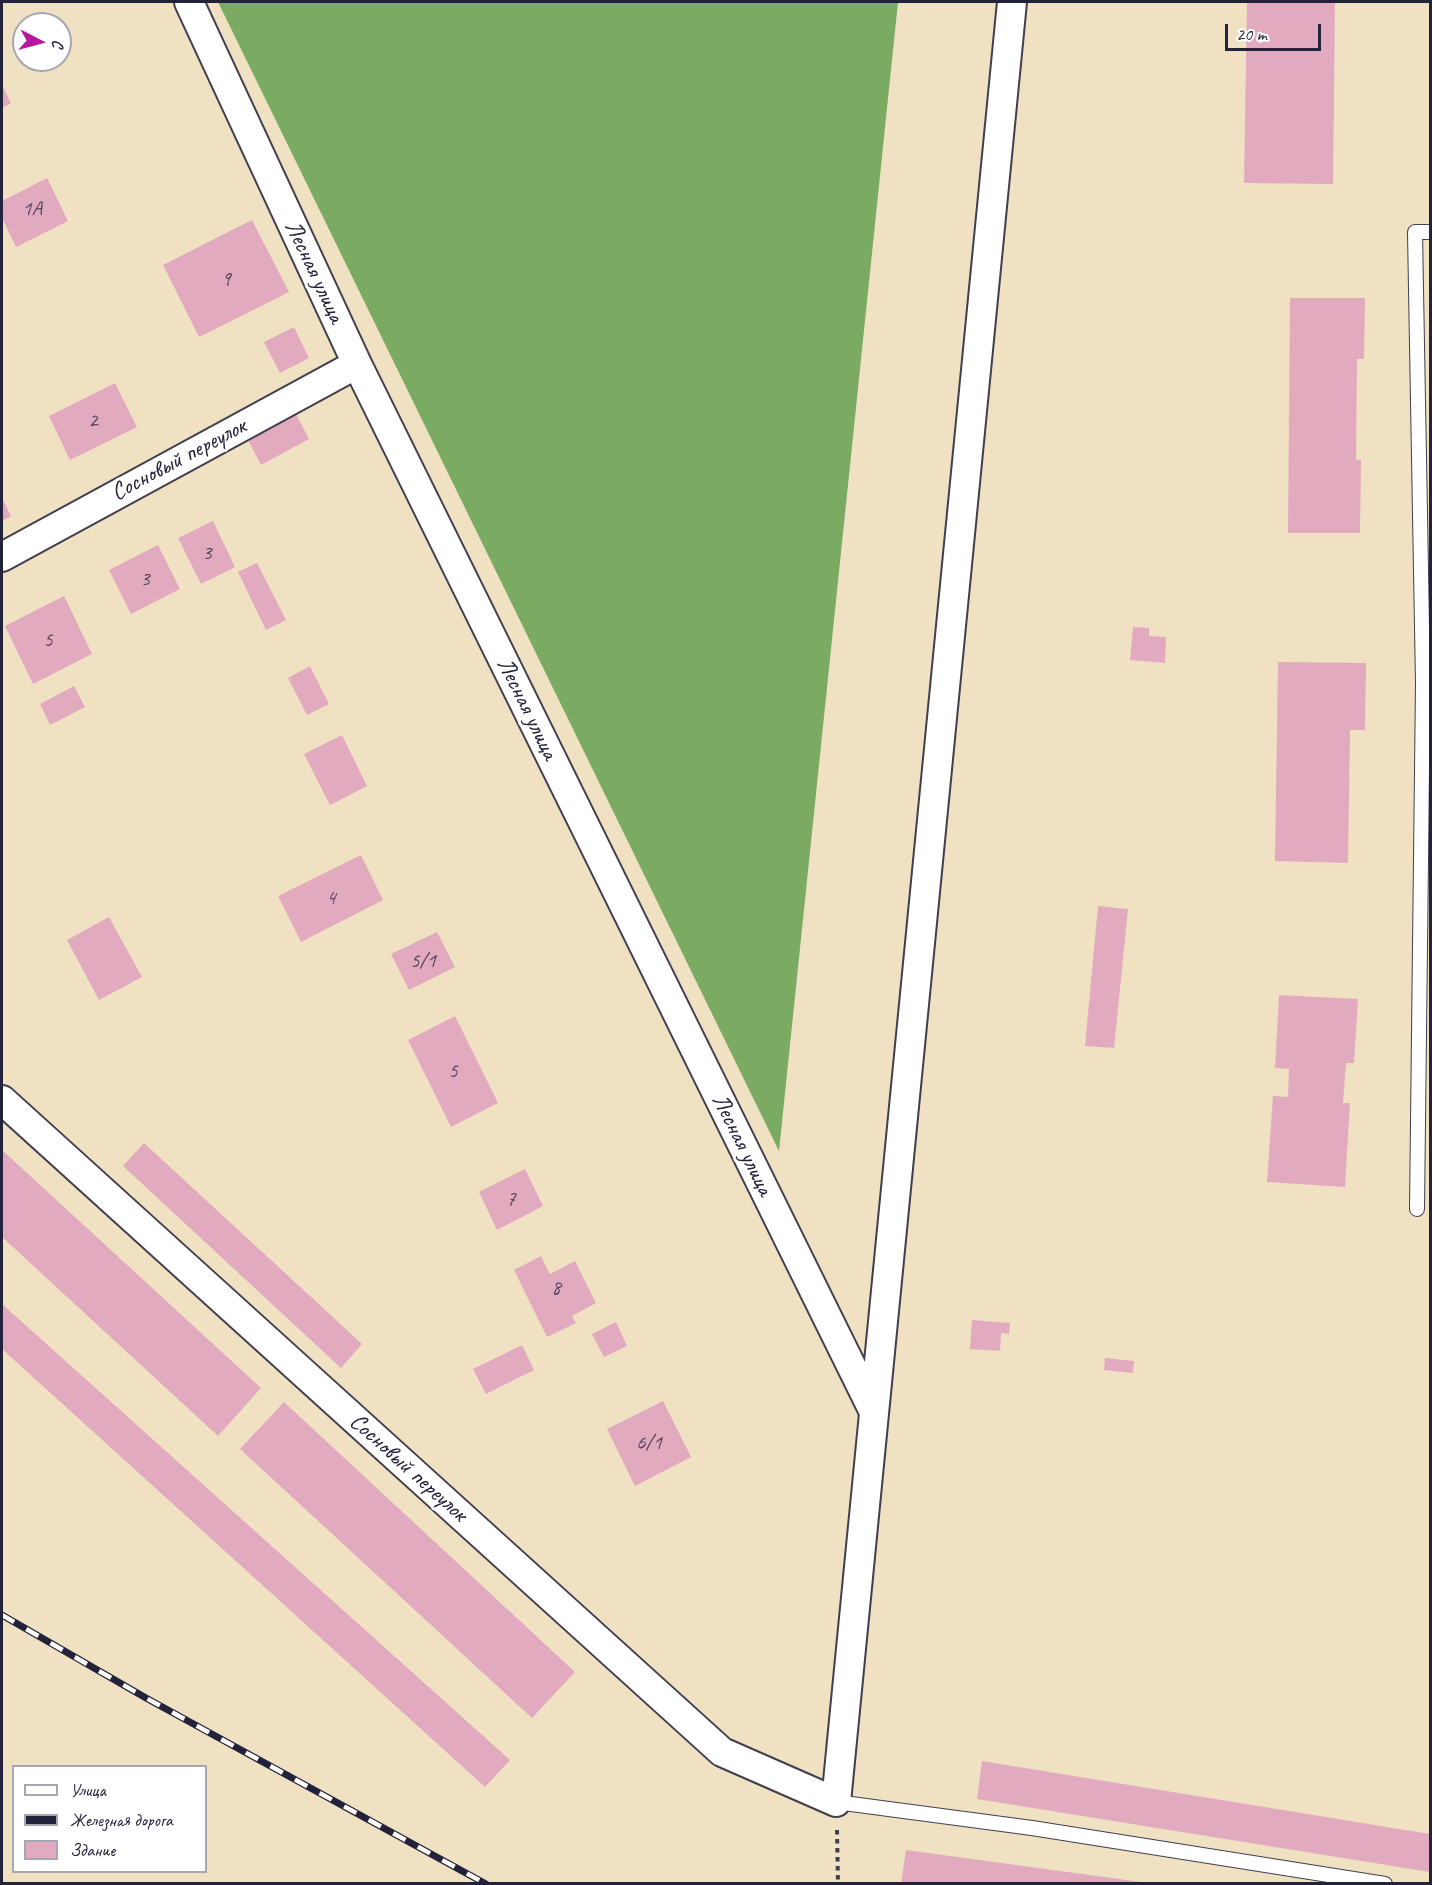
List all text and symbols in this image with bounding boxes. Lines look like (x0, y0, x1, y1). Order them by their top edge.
north arrow (12, 12, 72, 72)
scale bar (1228, 12, 1324, 50)
text: 20 m (1236, 23, 1267, 45)
text: С (48, 39, 68, 49)
house number: 1А (22, 196, 42, 222)
street label: Лесная улица (278, 216, 350, 328)
house number: 9 (221, 266, 231, 292)
house number: 2 (88, 408, 98, 434)
street label: Сосновый переулок (107, 412, 251, 508)
house number: 3 (202, 540, 212, 566)
house number: 3 (140, 566, 150, 592)
house number: 5 (43, 627, 53, 653)
street label: Лесная улица (490, 653, 564, 765)
house number: 4 (326, 885, 336, 911)
house number: 5/1 (410, 948, 436, 974)
house number: 5 (448, 1058, 458, 1084)
street label: Лесная улица (705, 1089, 779, 1201)
house number: 7 (506, 1186, 516, 1212)
house number: 8 (551, 1275, 561, 1301)
street label: Сосновый переулок (343, 1408, 473, 1528)
house number: 6/1 (636, 1430, 662, 1456)
legend (12, 1765, 207, 1873)
text: Улица (70, 1779, 106, 1801)
text: Железная дорога (70, 1809, 173, 1831)
text: Здание (70, 1839, 115, 1861)

